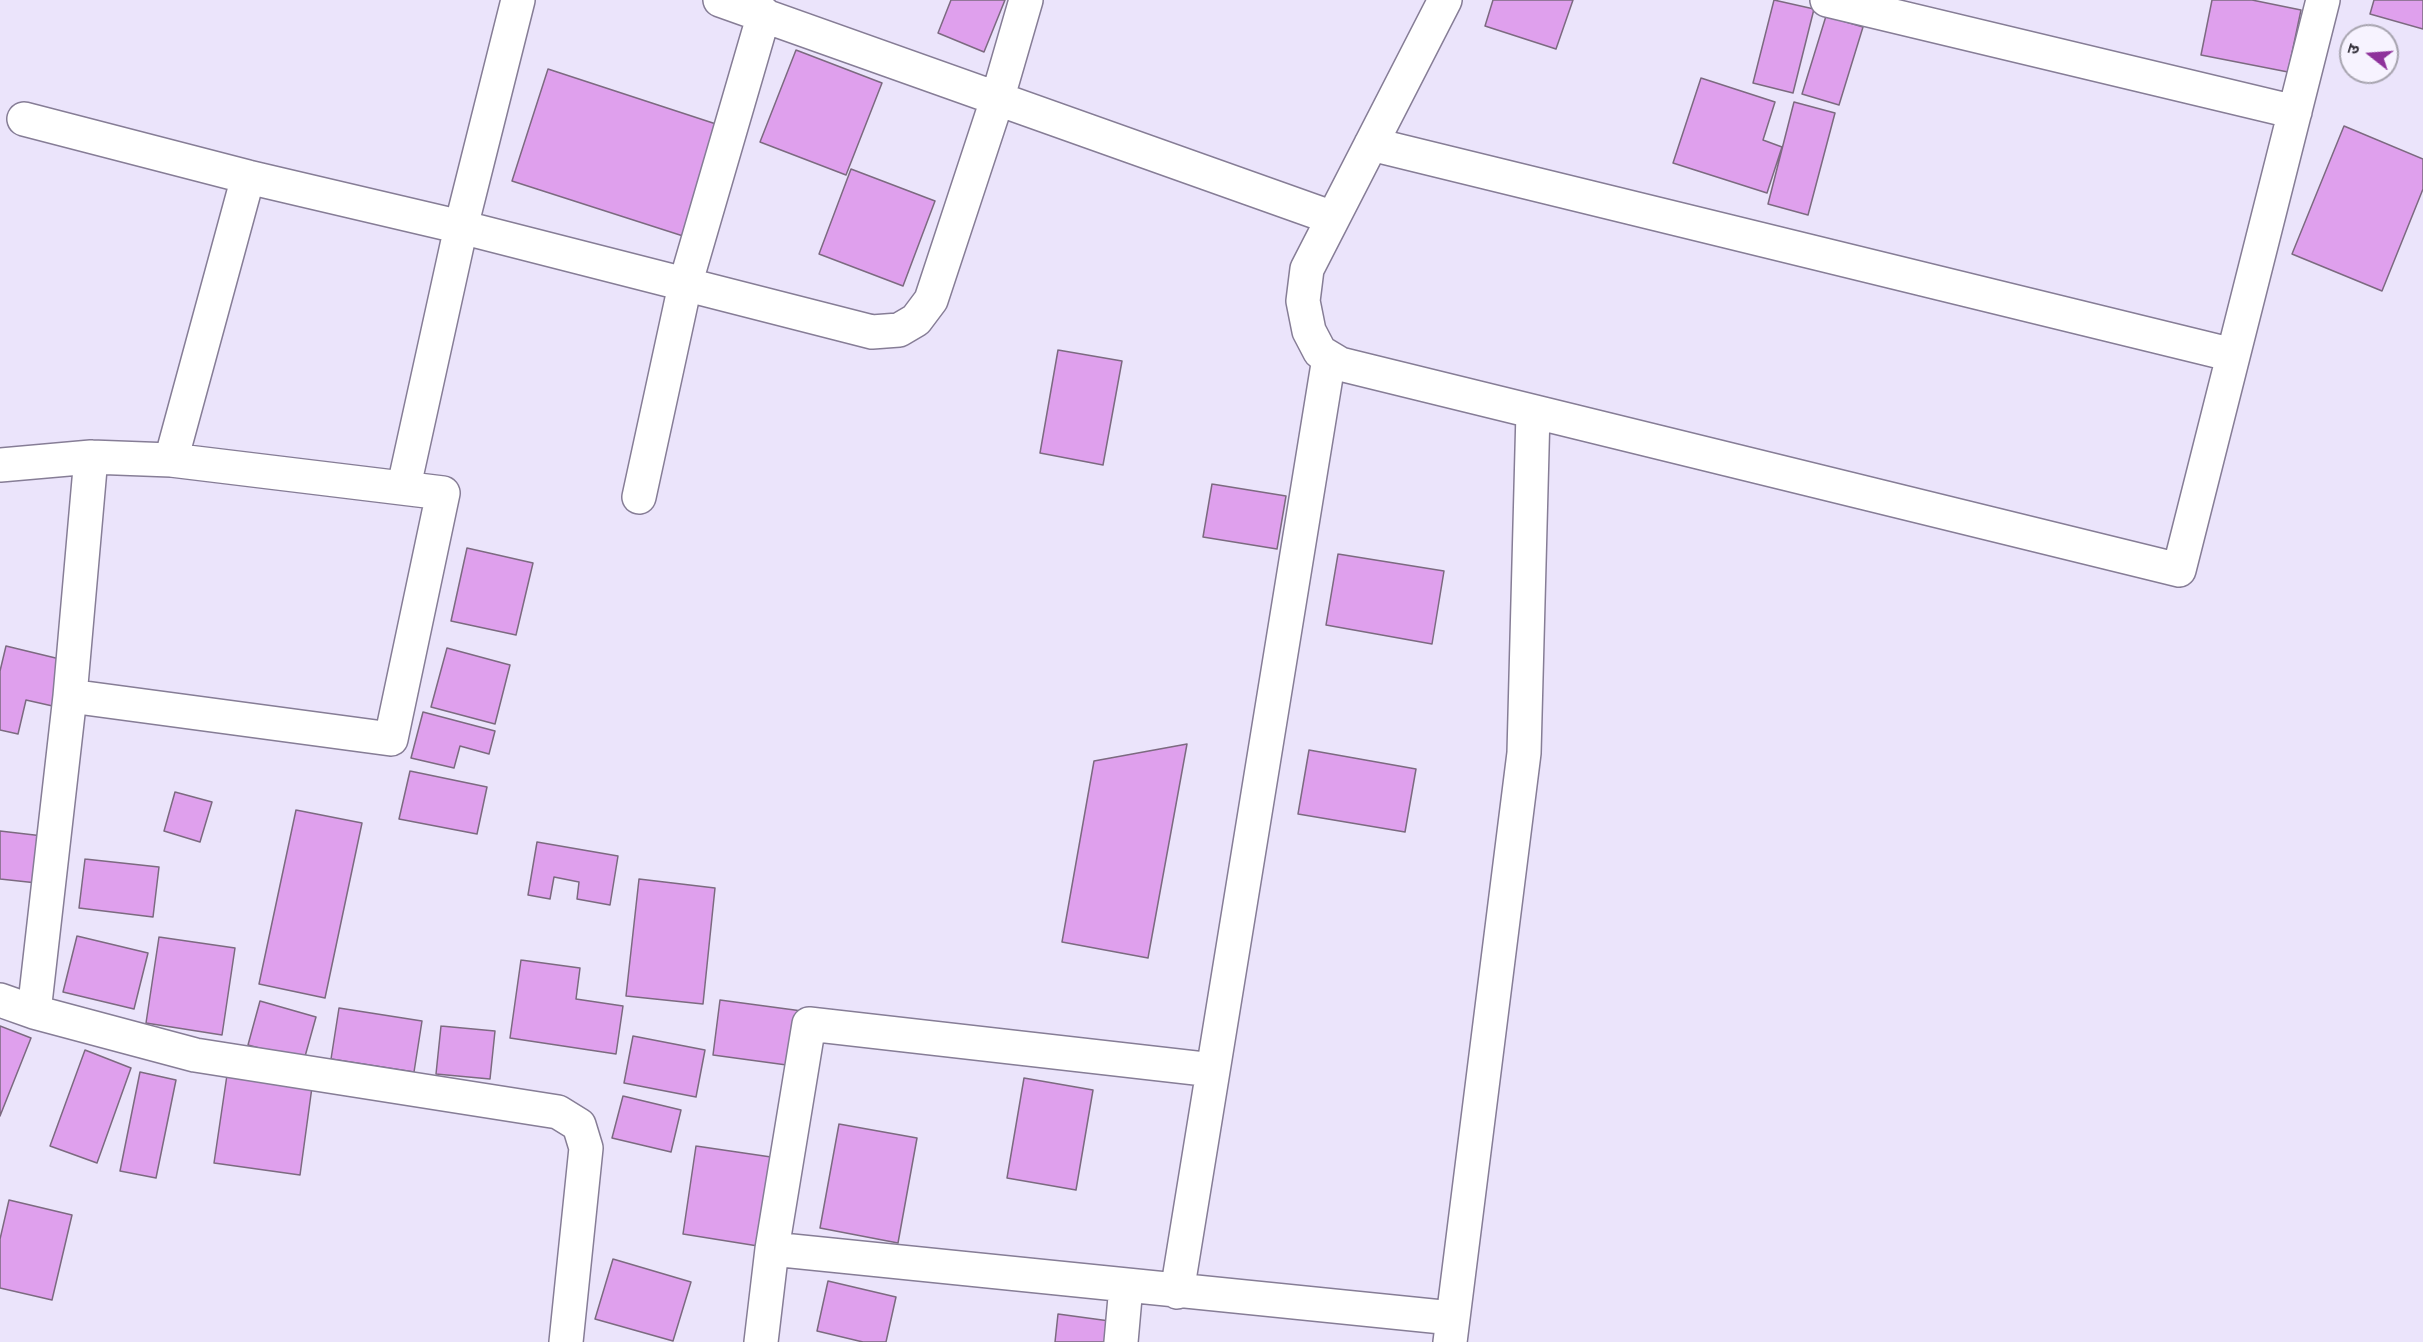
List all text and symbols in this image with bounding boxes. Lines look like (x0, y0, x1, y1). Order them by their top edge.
north arrow (2339, 24, 2399, 84)
text: उ (2343, 42, 2364, 56)

